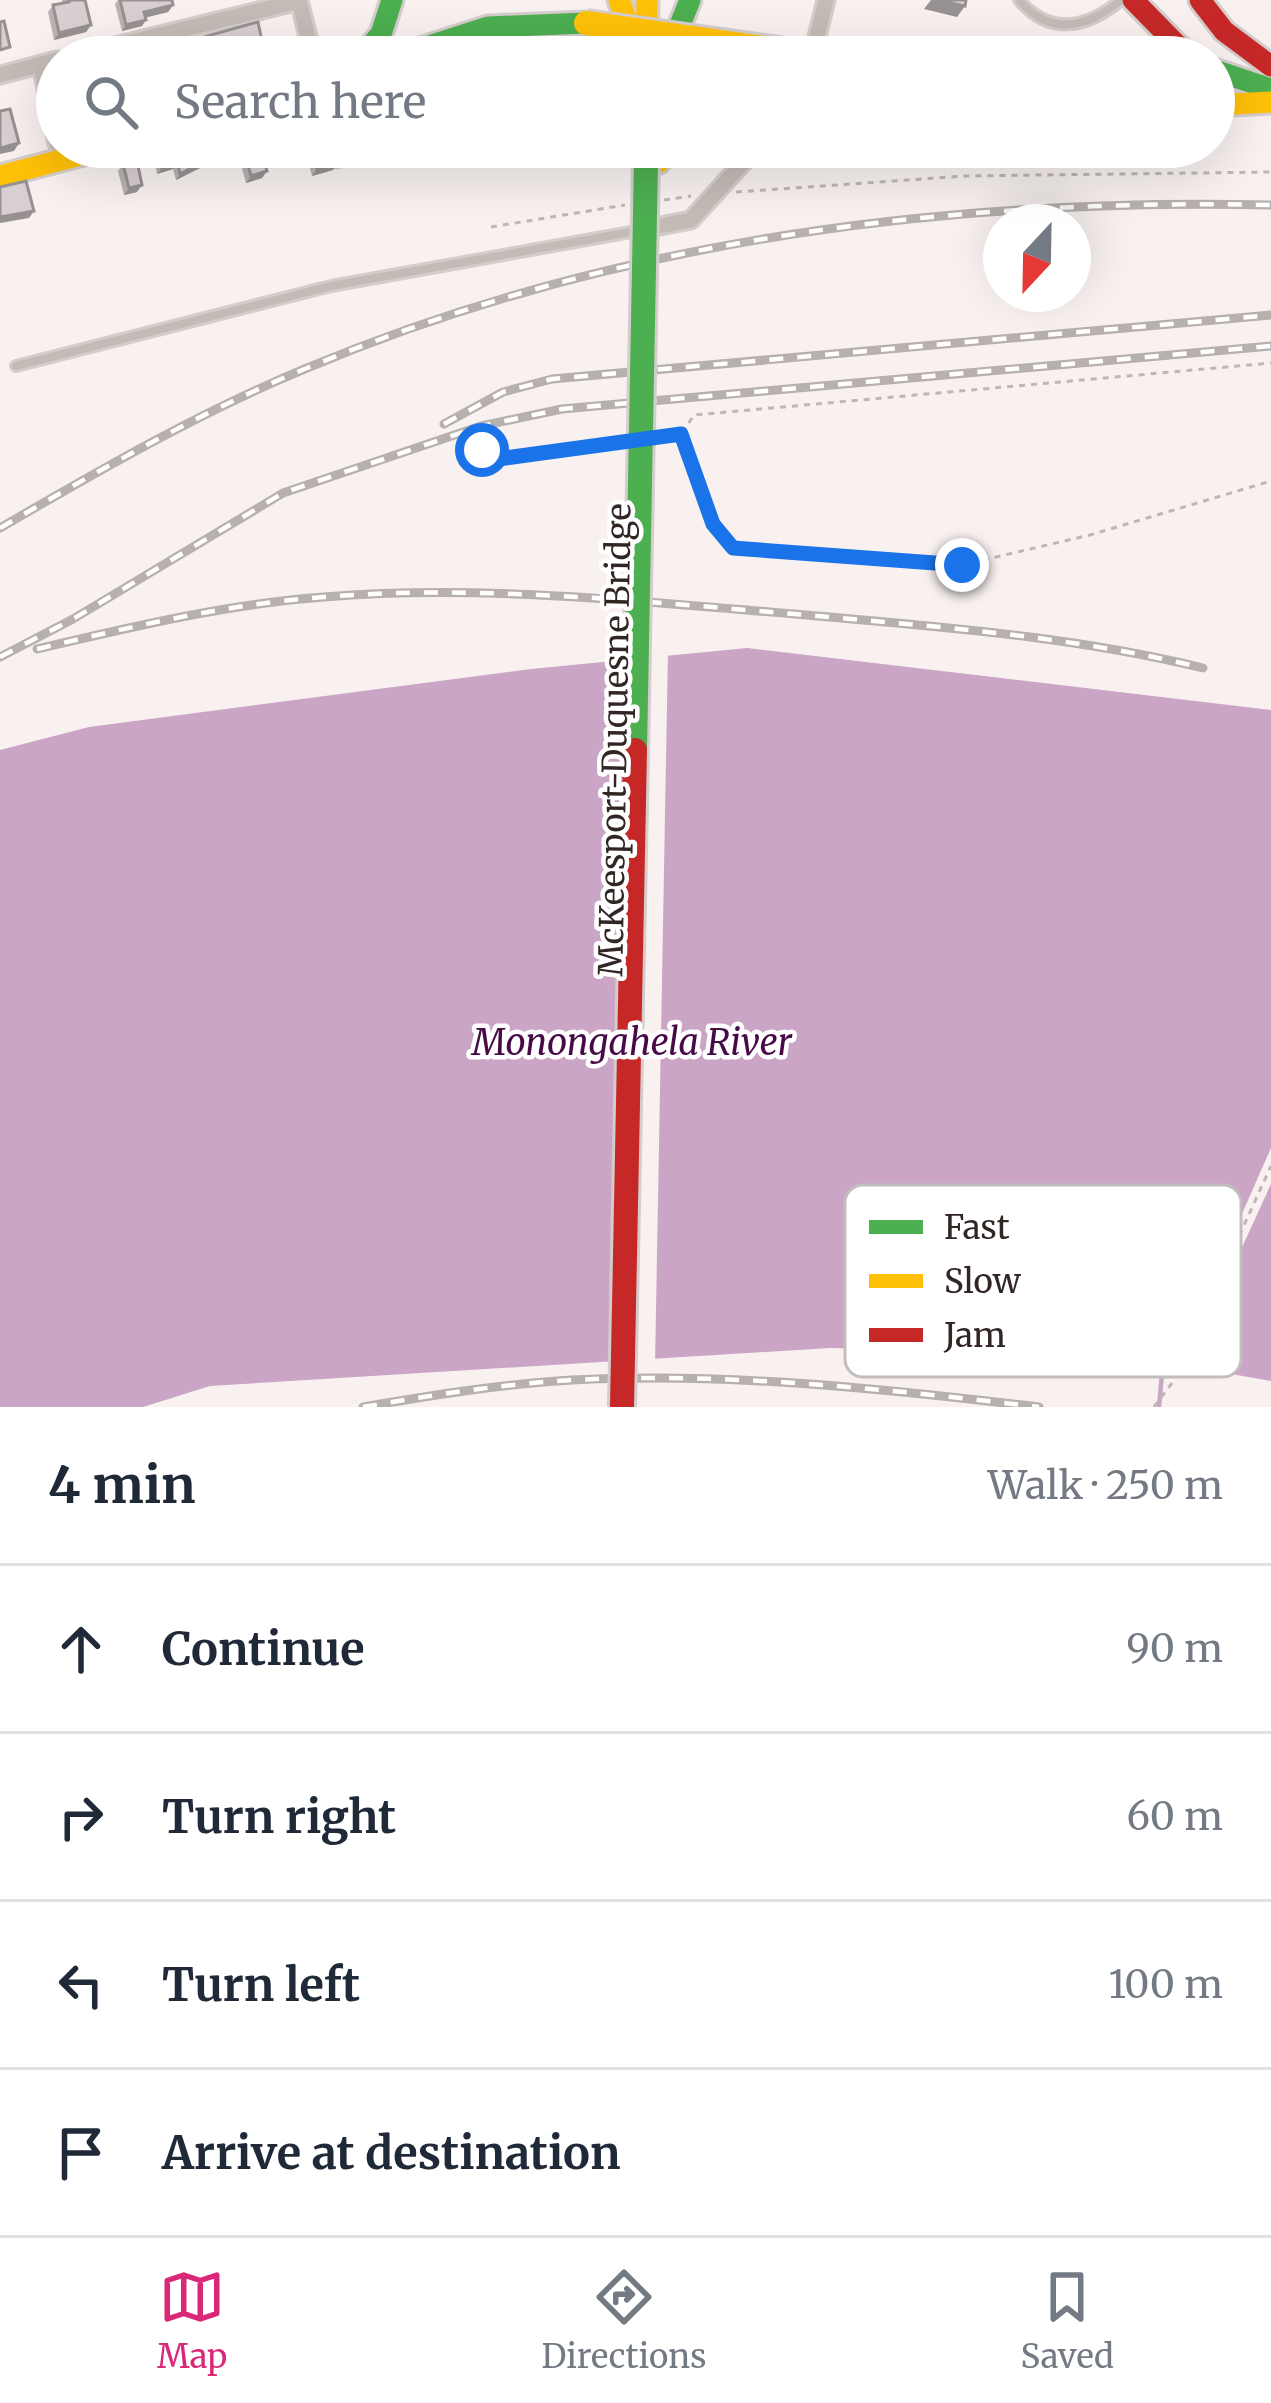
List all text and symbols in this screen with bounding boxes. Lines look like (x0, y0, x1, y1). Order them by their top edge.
search box (36, 36, 1235, 168)
icon: search (78, 69, 144, 135)
text: Search here (174, 74, 426, 130)
north arrow (983, 204, 1091, 312)
route start (455, 423, 509, 477)
street label: McKeesport-Duquesne Bridge (590, 503, 640, 977)
route end (935, 538, 989, 592)
water label: Monongahela River (470, 1020, 793, 1065)
legend (845, 1185, 1241, 1377)
text: Fast (944, 1207, 1010, 1248)
text: Slow (944, 1261, 1022, 1302)
text: Jam (943, 1315, 1006, 1356)
text: 4 min (48, 1453, 196, 1517)
text: Walk · 250 m (988, 1461, 1223, 1510)
icon: ahead (48, 1616, 114, 1682)
text: Continue (162, 1621, 364, 1677)
text: 90 m (1126, 1624, 1223, 1673)
icon: right (48, 1784, 114, 1850)
text: Turn right (162, 1789, 396, 1845)
text: 60 m (1126, 1792, 1223, 1841)
icon: left (48, 1952, 114, 2018)
text: Turn left (162, 1957, 360, 2013)
text: 100 m (1108, 1960, 1223, 2009)
icon: arrive (48, 2120, 114, 2186)
text: Arrive at destination (162, 2125, 620, 2181)
tab: Map (157, 2264, 227, 2377)
tab: Directions (541, 2264, 706, 2377)
tab: Saved (1020, 2264, 1114, 2377)

